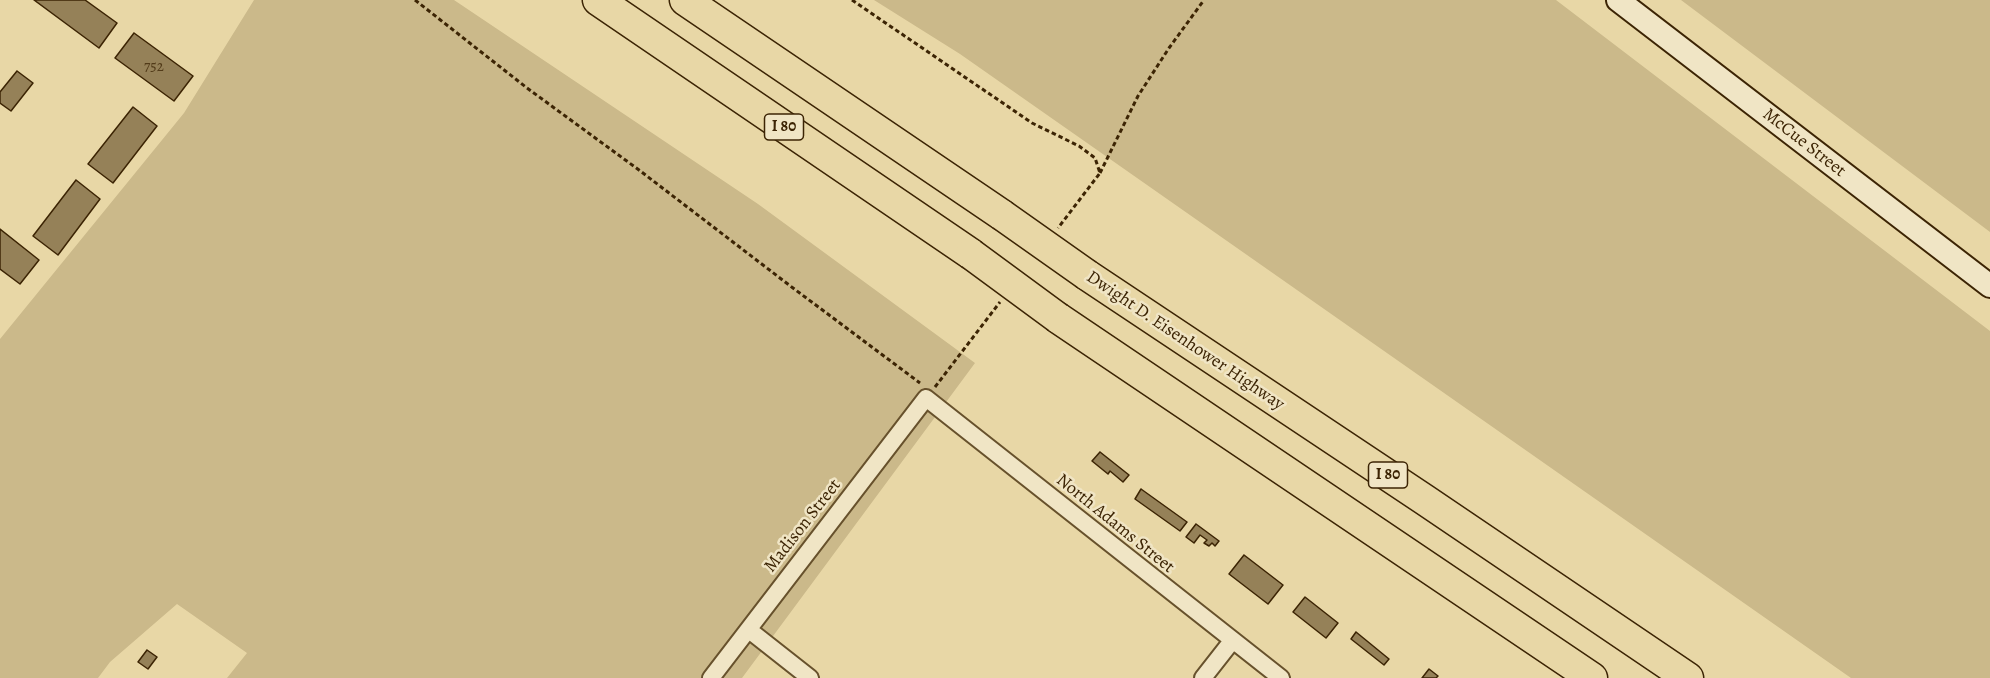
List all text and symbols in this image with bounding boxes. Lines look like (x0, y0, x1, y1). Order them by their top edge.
house number: 752 (144, 58, 164, 76)
street label: McCue Street (1758, 104, 1850, 182)
road number: I 80 (764, 114, 804, 140)
street label: Dwight D. Eisenhower Highway (1082, 267, 1288, 415)
road number: I 80 (1368, 462, 1408, 488)
street label: North Adams Street (1052, 470, 1178, 578)
street label: Madison Street (760, 475, 846, 577)

